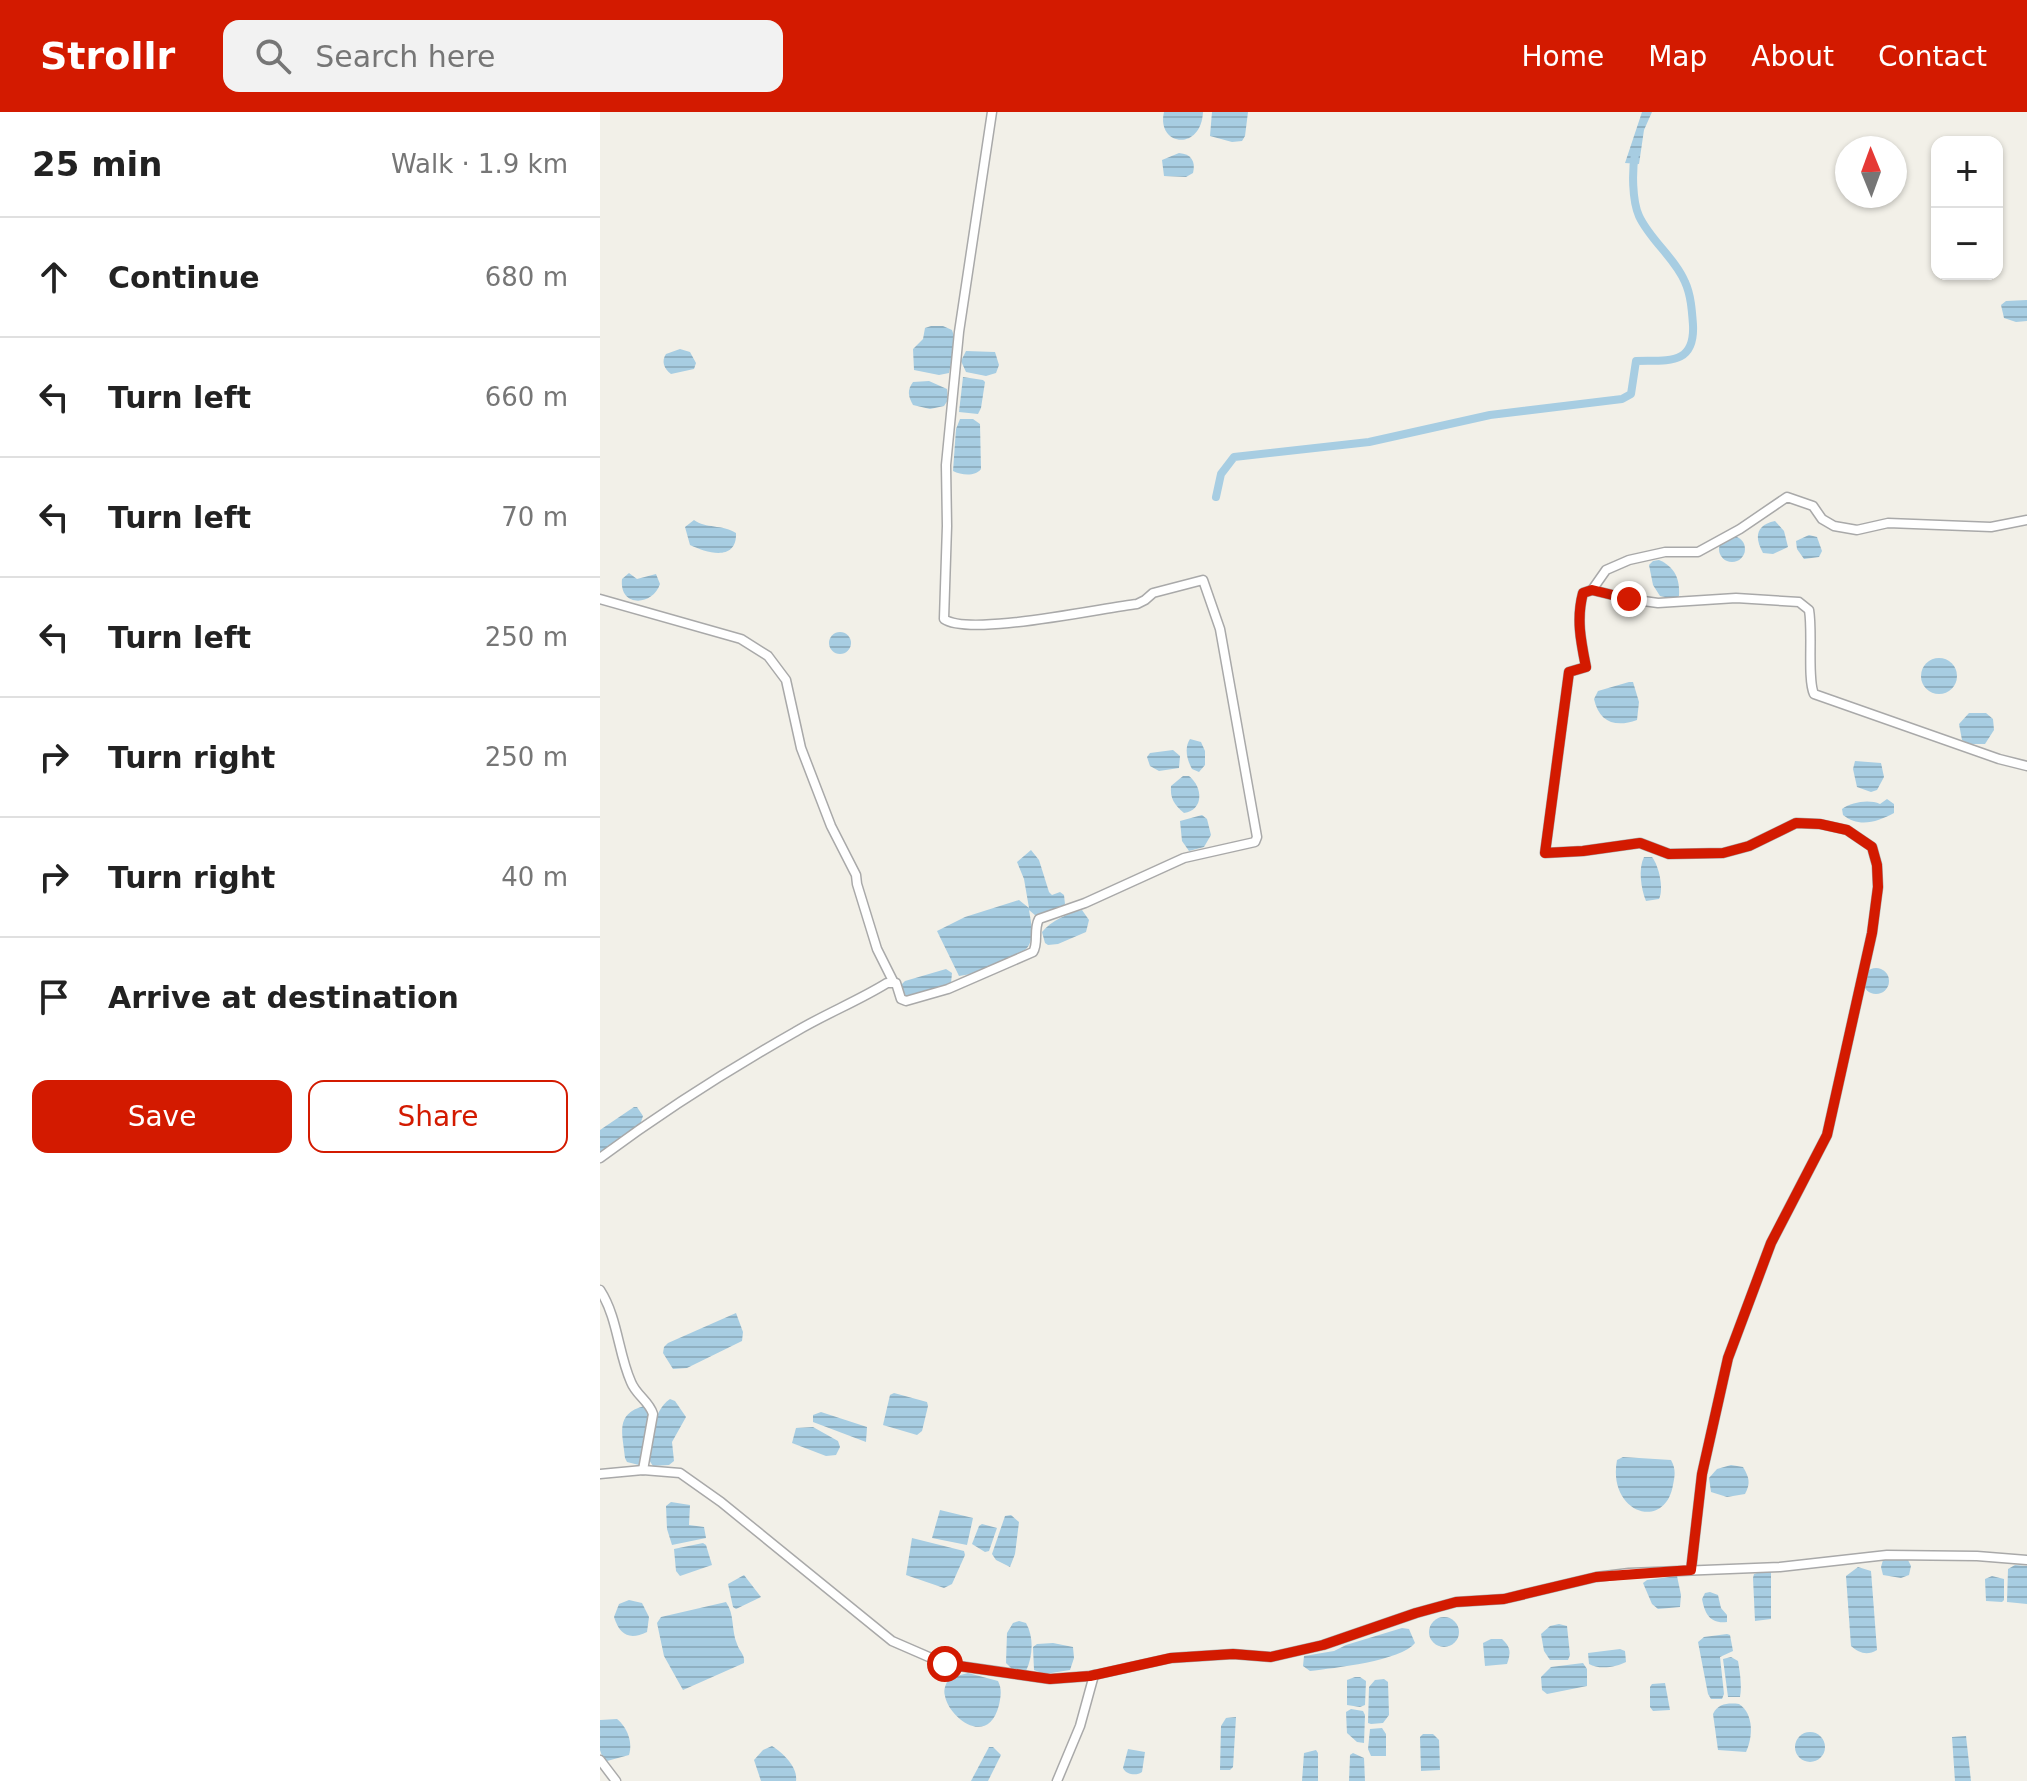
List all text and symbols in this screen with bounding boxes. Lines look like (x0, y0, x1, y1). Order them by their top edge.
search box (223, 20, 783, 92)
text: Strollr (40, 34, 175, 78)
icon: search (251, 34, 295, 78)
text: Search here (315, 39, 495, 74)
text: Home (1521, 40, 1604, 73)
text: Map (1648, 40, 1707, 73)
text: About (1751, 40, 1834, 73)
text: Contact (1878, 40, 1987, 73)
north arrow (1835, 136, 1907, 208)
map controls (1931, 136, 2003, 280)
button: + (1931, 136, 2003, 208)
text: 25 min (32, 144, 162, 184)
text: Walk · 1.9 km (391, 149, 568, 179)
button: − (1931, 208, 2003, 280)
icon: ahead (32, 255, 76, 299)
text: Continue (108, 260, 260, 295)
text: 680 m (485, 262, 568, 292)
icon: left (32, 375, 76, 419)
text: Turn left (108, 380, 251, 415)
text: 660 m (485, 382, 568, 412)
icon: left (32, 495, 76, 539)
text: Turn left (108, 500, 251, 535)
text: 70 m (501, 502, 568, 532)
route end (1611, 581, 1647, 617)
icon: left (32, 615, 76, 659)
text: Turn left (108, 620, 251, 655)
text: 250 m (485, 622, 568, 652)
icon: right (32, 735, 76, 779)
text: Turn right (108, 740, 275, 775)
text: 250 m (485, 742, 568, 772)
icon: right (32, 855, 76, 899)
text: Turn right (108, 860, 275, 895)
text: 40 m (501, 862, 568, 892)
icon: arrive (32, 975, 76, 1019)
text: Arrive at destination (108, 980, 459, 1015)
button: Save (32, 1080, 292, 1153)
button: Share (308, 1080, 568, 1153)
route start (927, 1646, 963, 1682)

